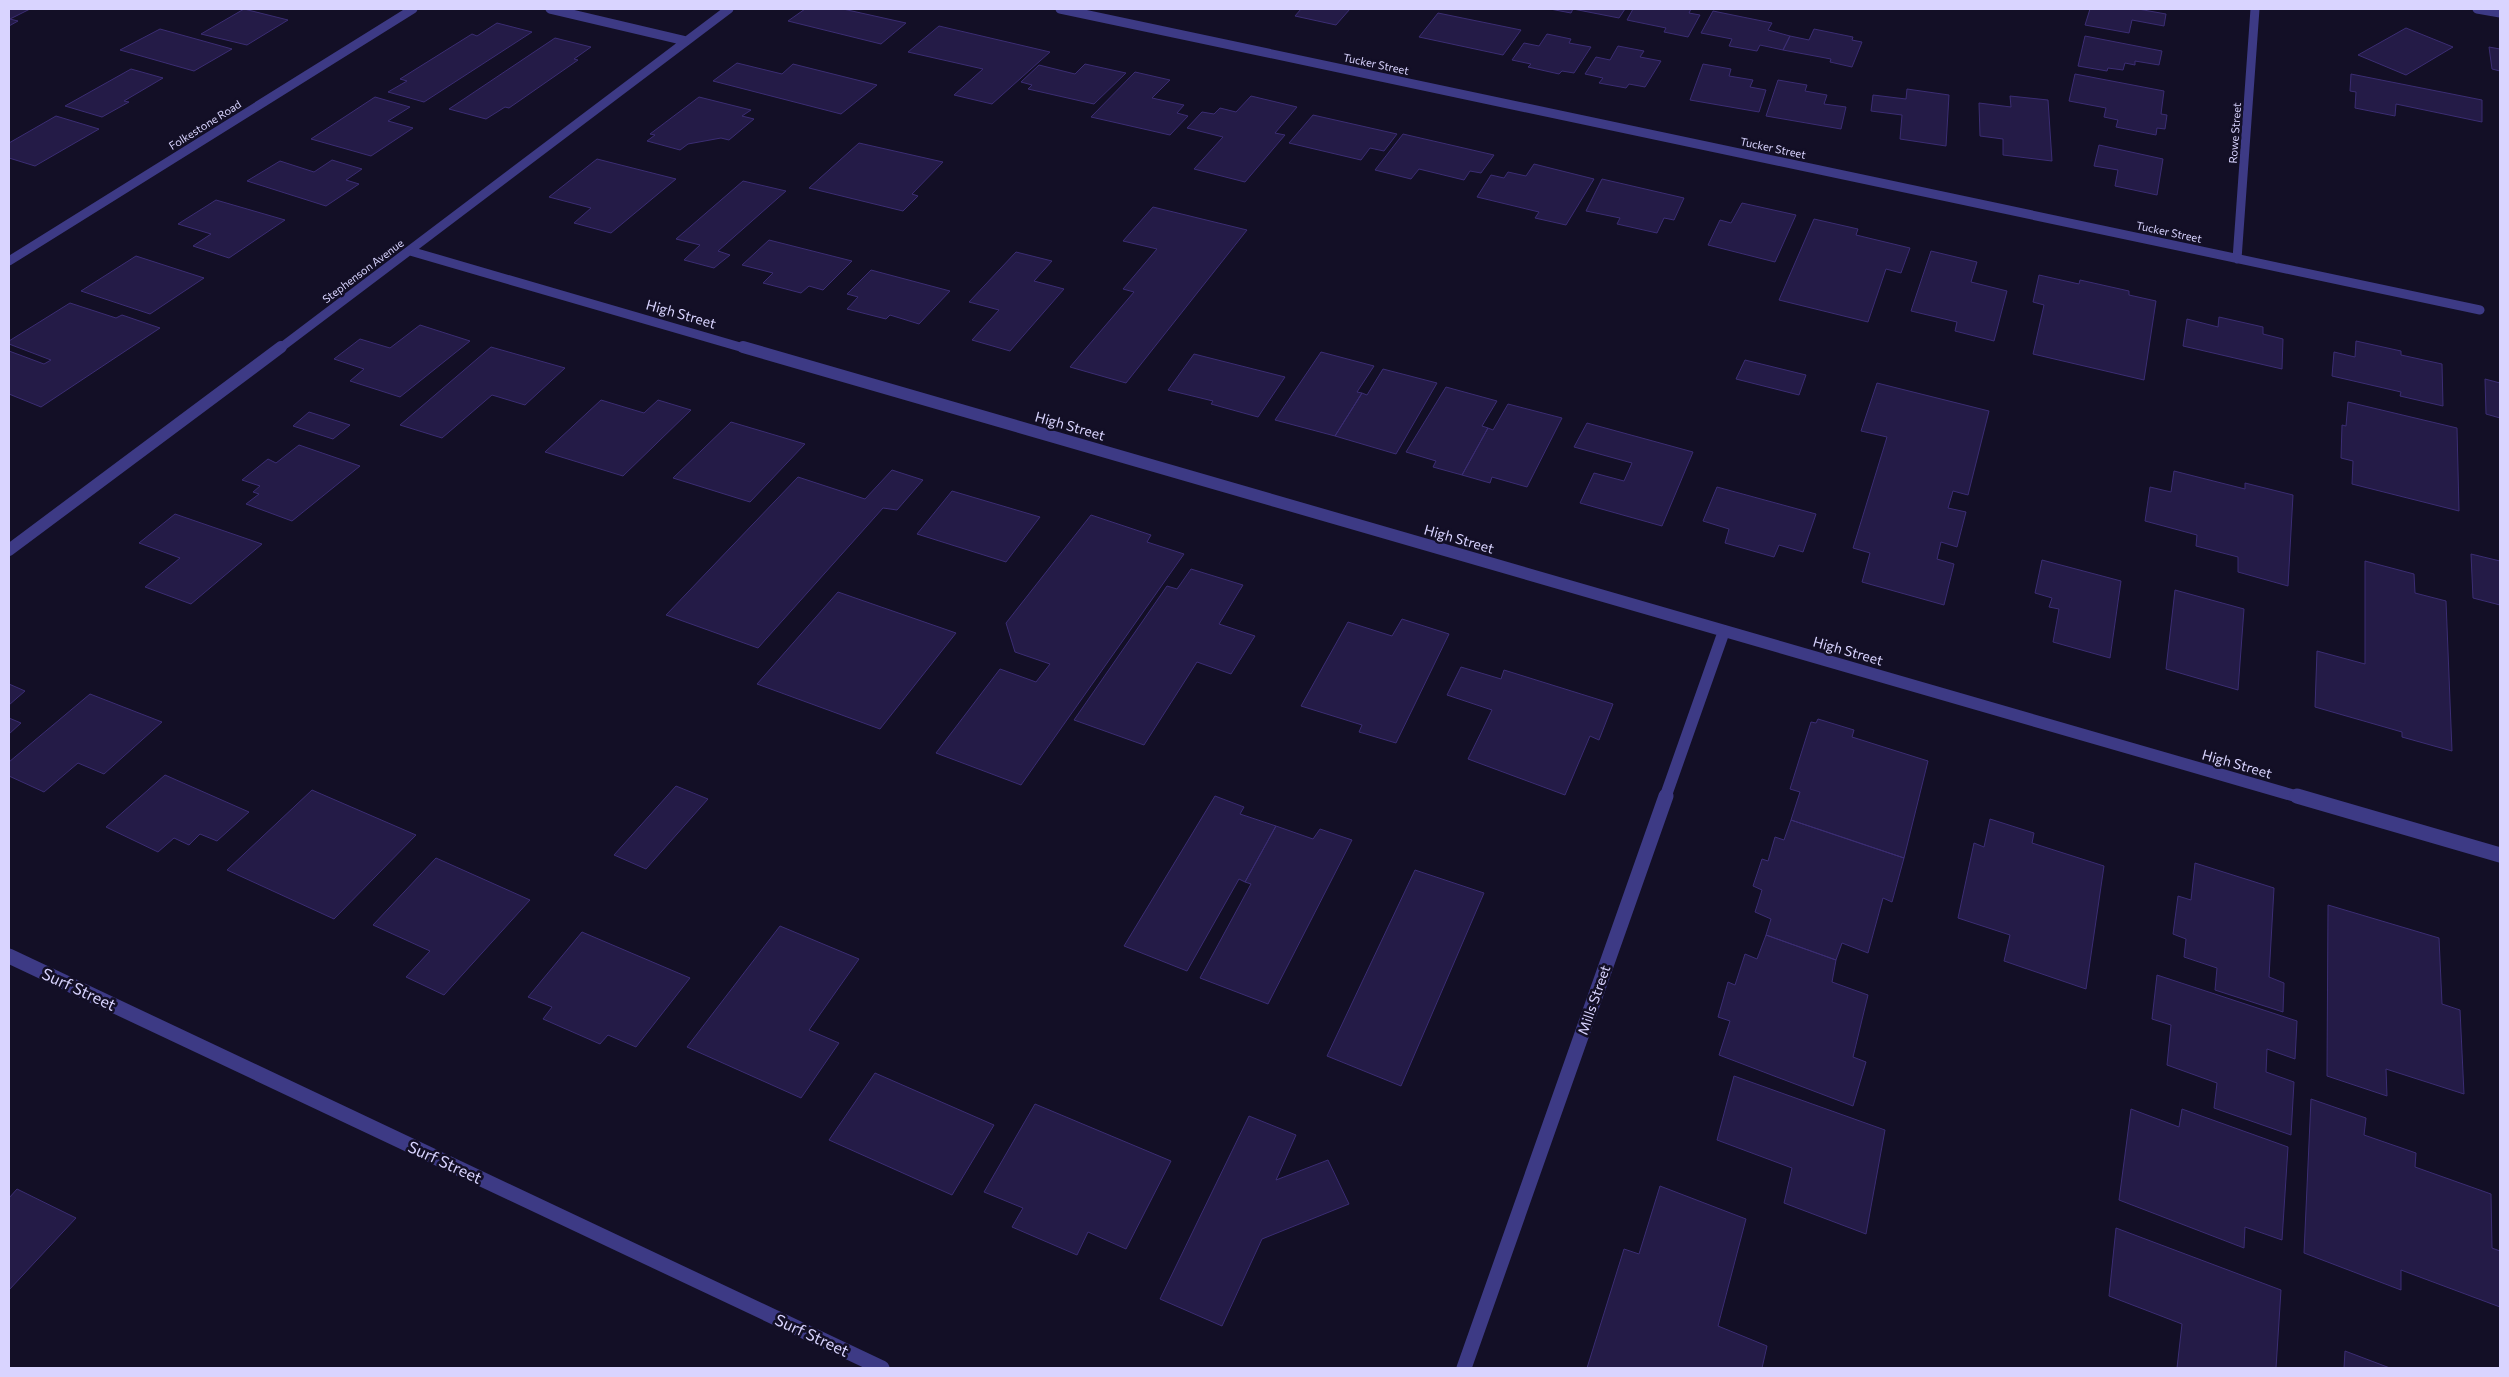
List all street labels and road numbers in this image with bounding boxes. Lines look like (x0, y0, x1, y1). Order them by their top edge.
street label: Tucker Street (1342, 50, 1411, 77)
street label: Folkestone Road (166, 97, 243, 152)
street label: Rowe Street (2226, 102, 2243, 164)
street label: Tucker Street (1739, 134, 1808, 161)
street label: Tucker Street (2135, 218, 2204, 245)
street label: Stephenson Avenue (320, 236, 406, 305)
street label: High Street (644, 295, 718, 332)
street label: High Street (1033, 407, 1107, 444)
street label: High Street (1422, 520, 1496, 557)
street label: High Street (1811, 632, 1885, 669)
street label: High Street (2200, 745, 2274, 782)
street label: Mills Street (1574, 962, 1613, 1037)
street label: Surf Street (39, 963, 120, 1014)
street label: Surf Street (405, 1136, 486, 1187)
street label: Surf Street (772, 1309, 853, 1360)

